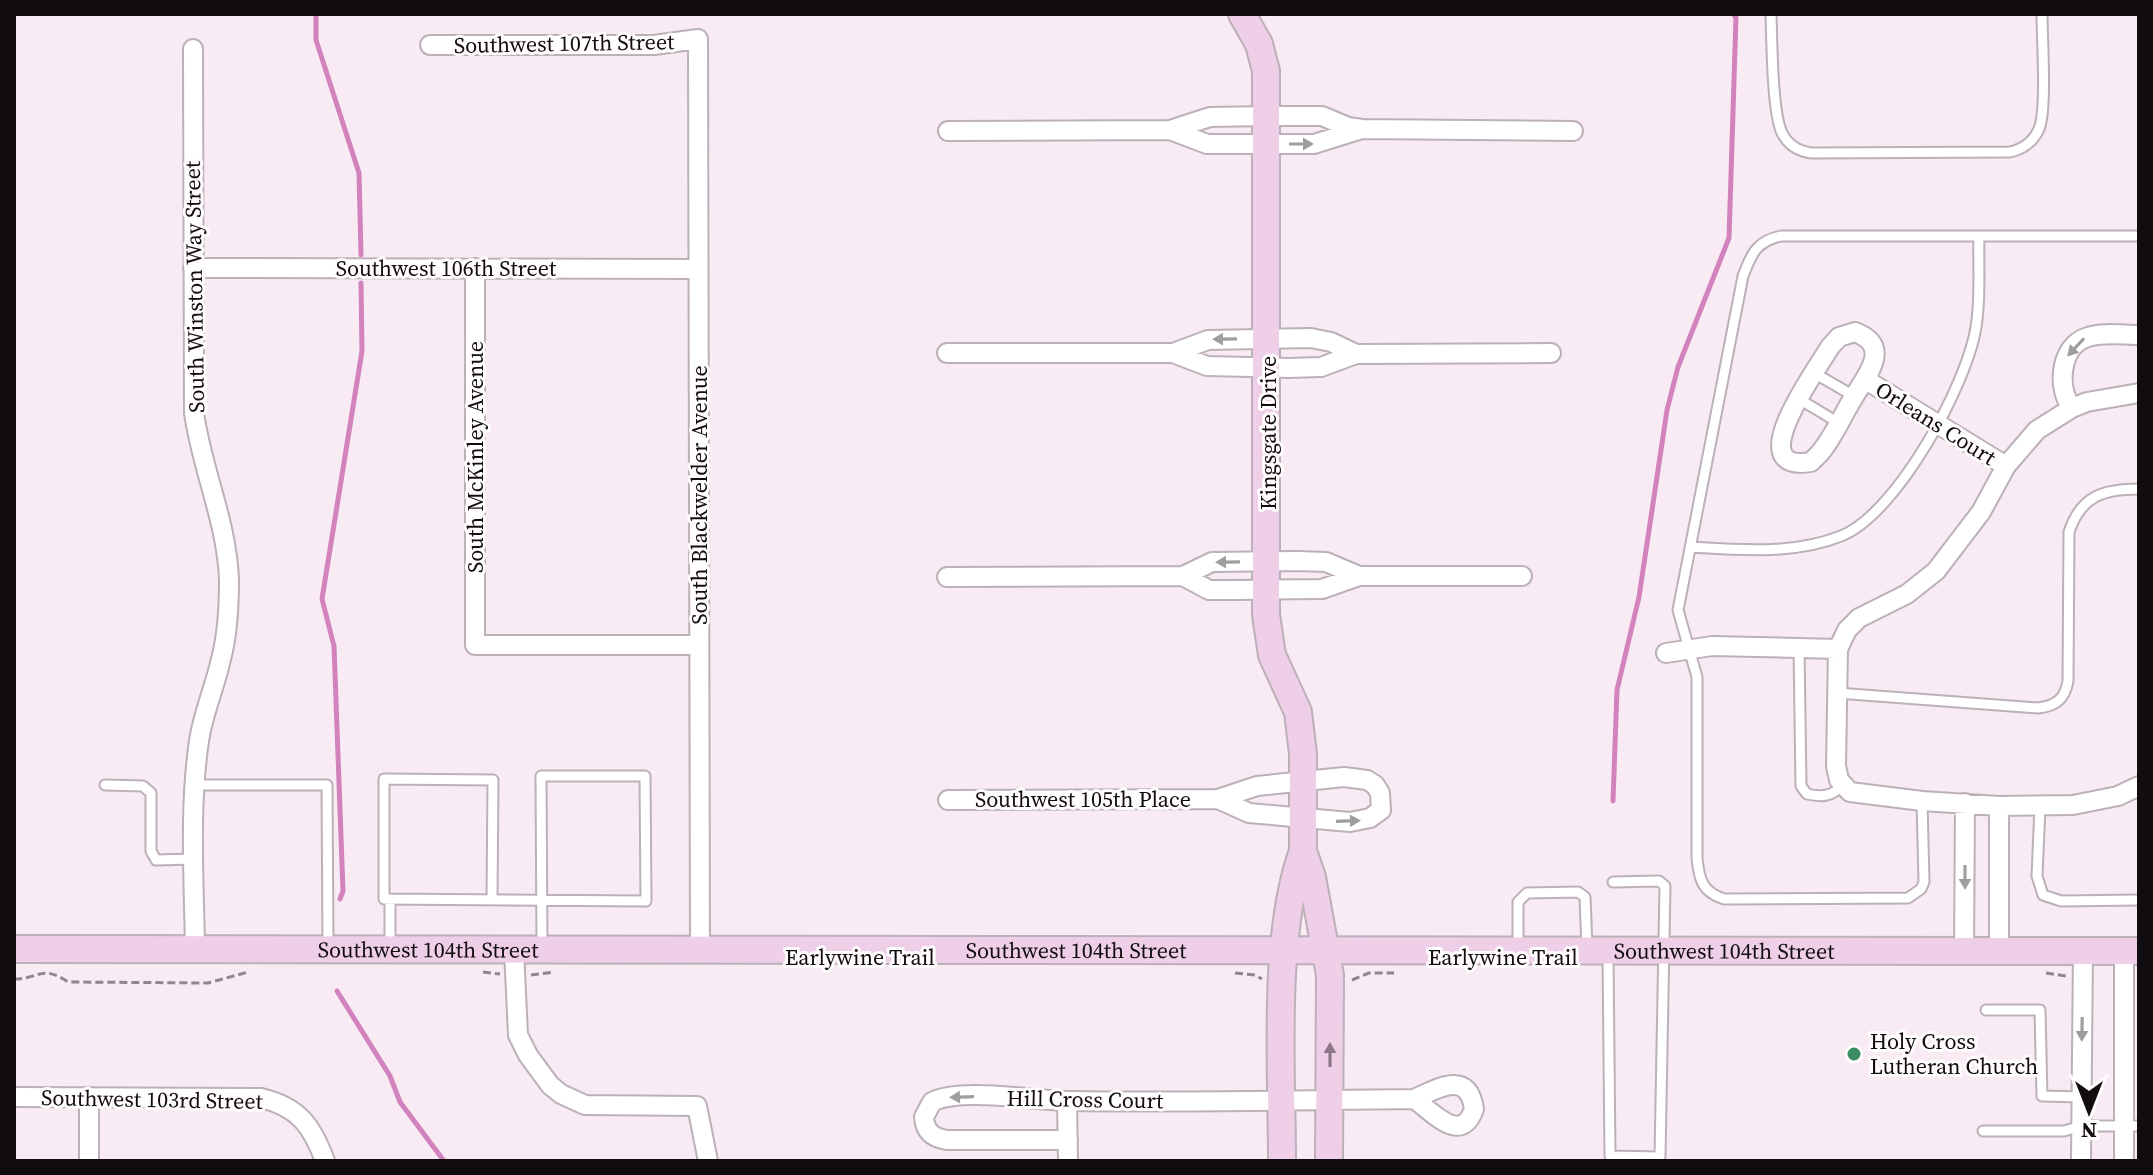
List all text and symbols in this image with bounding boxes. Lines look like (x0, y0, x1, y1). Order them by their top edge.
street label: Southwest 107th Street (454, 26, 675, 60)
one-way arrow (1289, 138, 1314, 150)
street label: South Winston Way Street (177, 160, 211, 413)
street label: Southwest 106th Street (336, 253, 557, 283)
one-way arrow (1212, 333, 1237, 346)
one-way arrow (2068, 337, 2086, 356)
street label: South McKinley Avenue (460, 341, 490, 573)
street label: Kingsgate Drive (1253, 356, 1283, 510)
street label: South Blackwelder Avenue (684, 365, 714, 625)
street label: Orleans Court (1870, 374, 2003, 472)
one-way arrow (1215, 556, 1240, 568)
street label: Southwest 105th Place (975, 784, 1191, 814)
one-way arrow (1336, 814, 1361, 827)
one-way arrow (1958, 865, 1971, 890)
street label: Southwest 104th Street (318, 934, 539, 964)
street label: Southwest 104th Street (966, 935, 1187, 965)
street label: Southwest 104th Street (1614, 936, 1835, 966)
street label: Earlywine Trail (785, 942, 935, 972)
street label: Earlywine Trail (1428, 942, 1578, 972)
one-way arrow (2076, 1017, 2088, 1042)
place label: Holy Cross Lutheran Church (1870, 1026, 2038, 1081)
one-way arrow (1324, 1042, 1336, 1067)
marker: Holy Cross Lutheran Church (1845, 1045, 1863, 1063)
north arrow (2049, 1071, 2129, 1151)
street label: Southwest 103rd Street (41, 1082, 264, 1116)
street label: Hill Cross Court (1006, 1083, 1165, 1115)
one-way arrow (949, 1091, 974, 1104)
text: N (2081, 1116, 2097, 1146)

